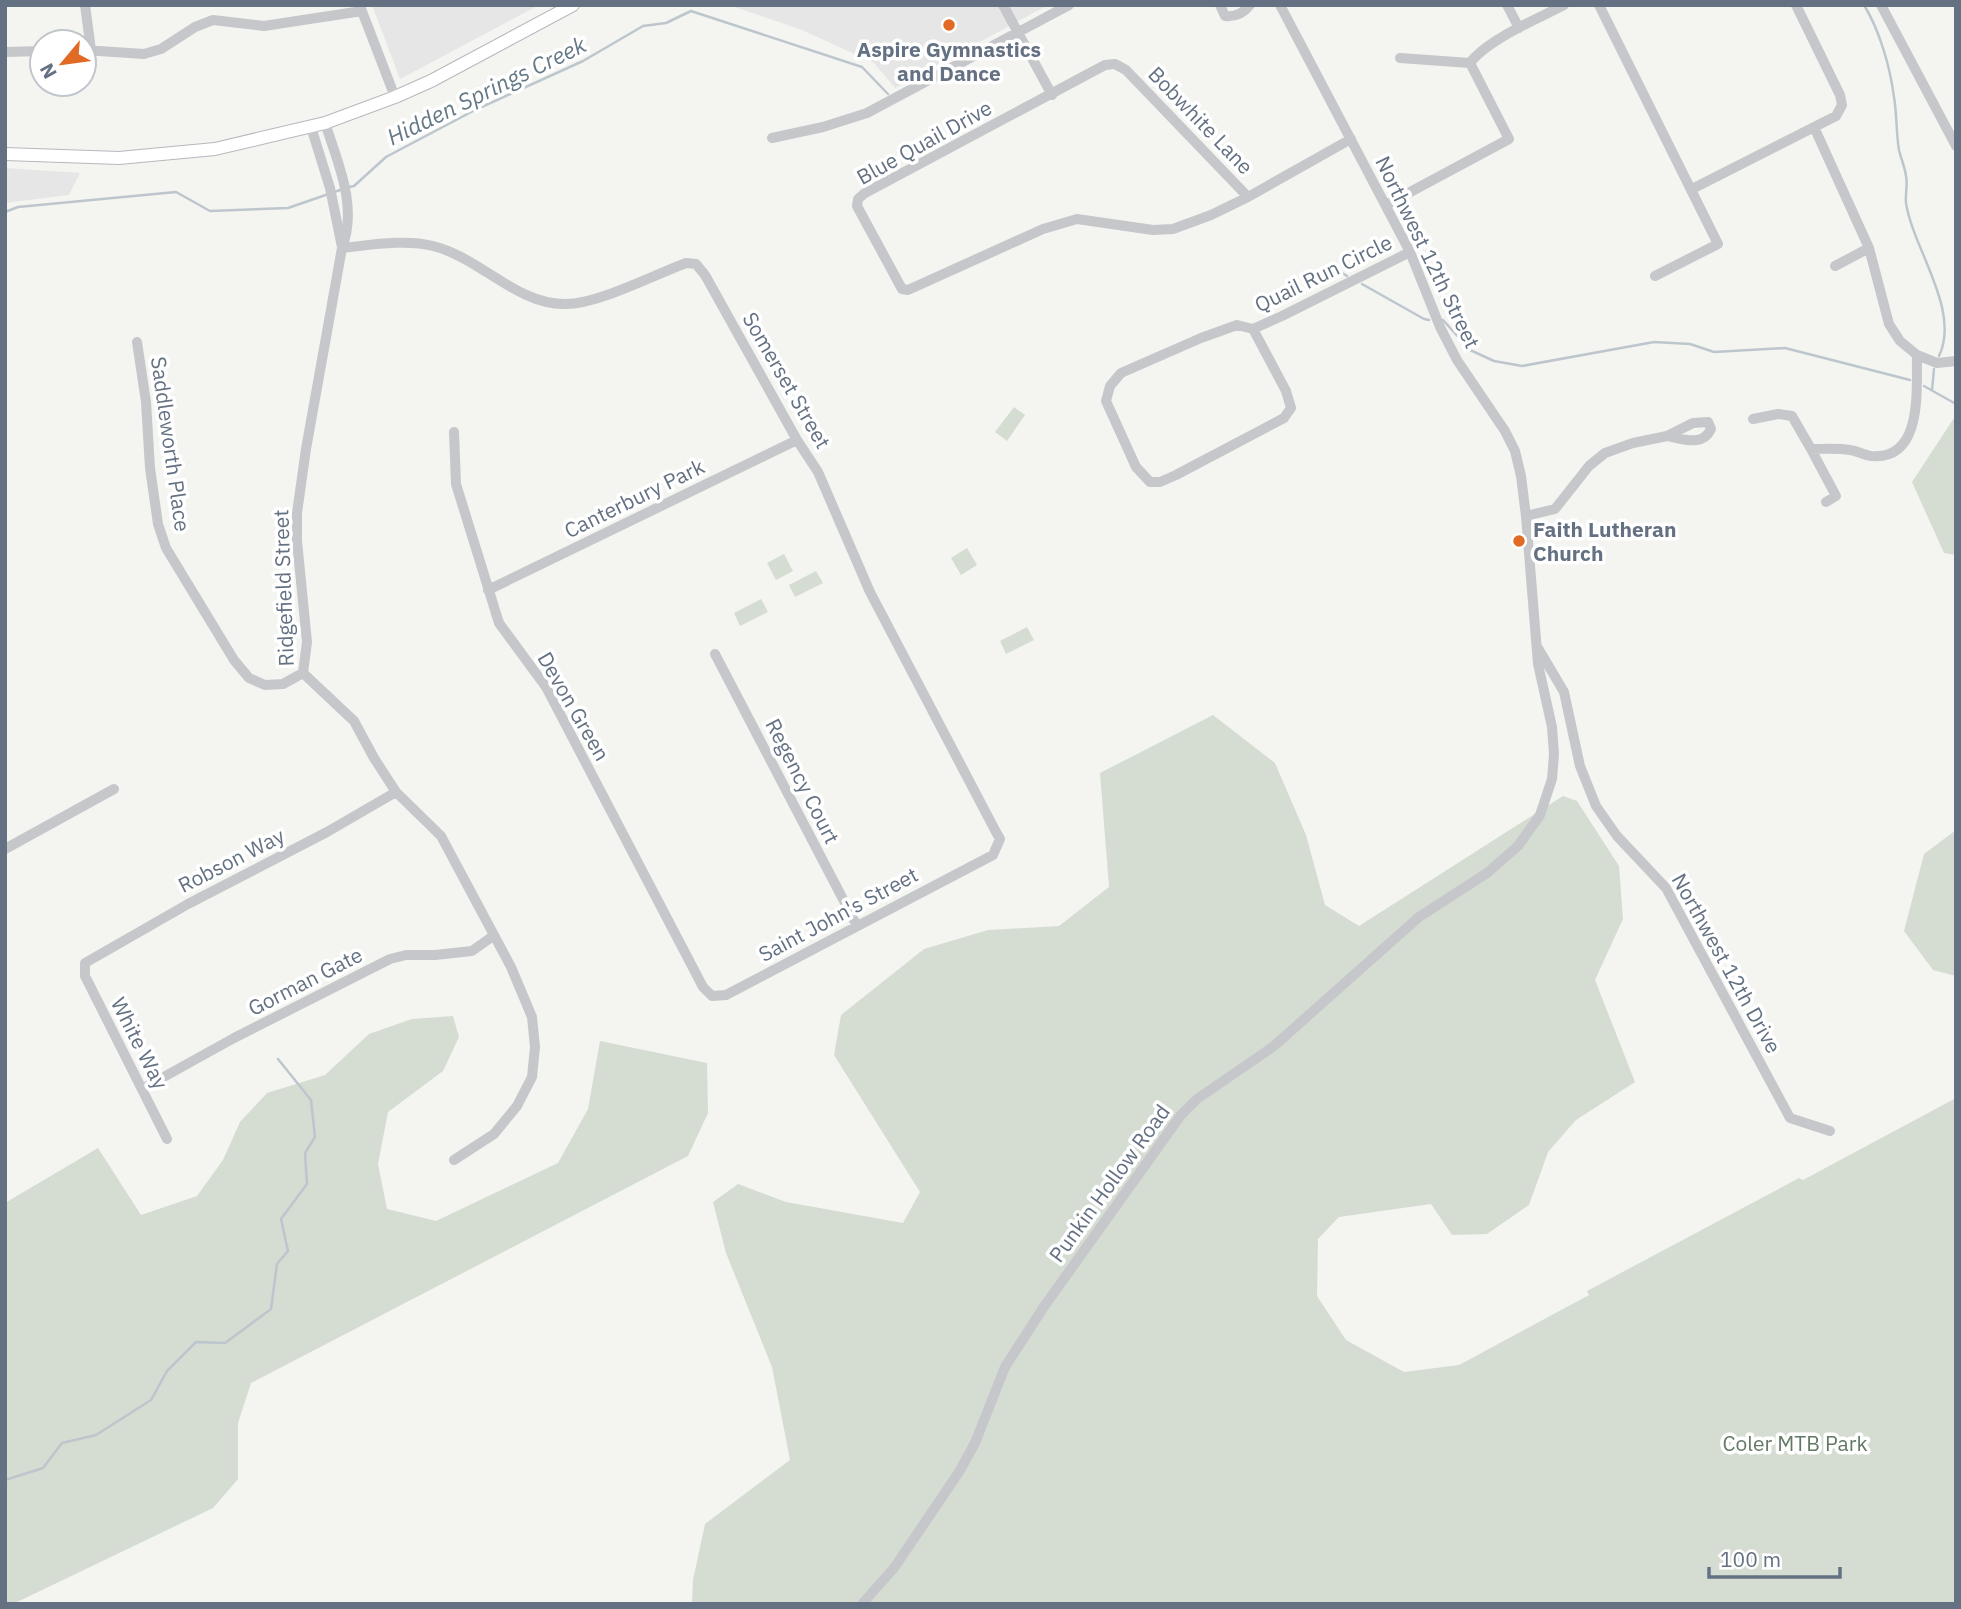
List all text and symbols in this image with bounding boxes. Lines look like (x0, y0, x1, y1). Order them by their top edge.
marker: Aspire Gymnastics and Dance (941, 17, 957, 33)
north arrow (28, 28, 98, 98)
water label: Hidden Springs Creek (381, 28, 592, 151)
place label: Aspire Gymnastics and Dance (857, 35, 1041, 87)
text: N (34, 59, 62, 83)
street label: Bobwhite Lane (1142, 60, 1260, 180)
street label: Blue Quail Drive (851, 93, 997, 191)
street label: Northwest 12th Street (1369, 151, 1487, 353)
street label: Quail Run Circle (1250, 228, 1396, 318)
street label: Somerset Street (737, 307, 837, 453)
street label: Saddleworth Place (145, 355, 197, 533)
street label: Canterbury Park (559, 452, 709, 544)
street label: Ridgefield Street (266, 509, 300, 667)
place label: Faith Lutheran Church (1533, 515, 1676, 567)
marker: Faith Lutheran Church (1511, 533, 1527, 549)
street label: Devon Green (532, 646, 616, 766)
street label: Regency Court (759, 714, 847, 848)
street label: Robson Way (173, 821, 290, 899)
street label: Saint John's Street (753, 860, 923, 968)
street label: Northwest 12th Drive (1666, 868, 1788, 1058)
street label: Gorman Gate (243, 940, 367, 1022)
street label: White Way (105, 992, 175, 1094)
street label: Punkin Hollow Road (1042, 1098, 1176, 1268)
park label: Coler MTB Park (1723, 1429, 1867, 1457)
scale bar (1709, 1536, 1840, 1580)
text: 100 m (1720, 1545, 1781, 1573)

